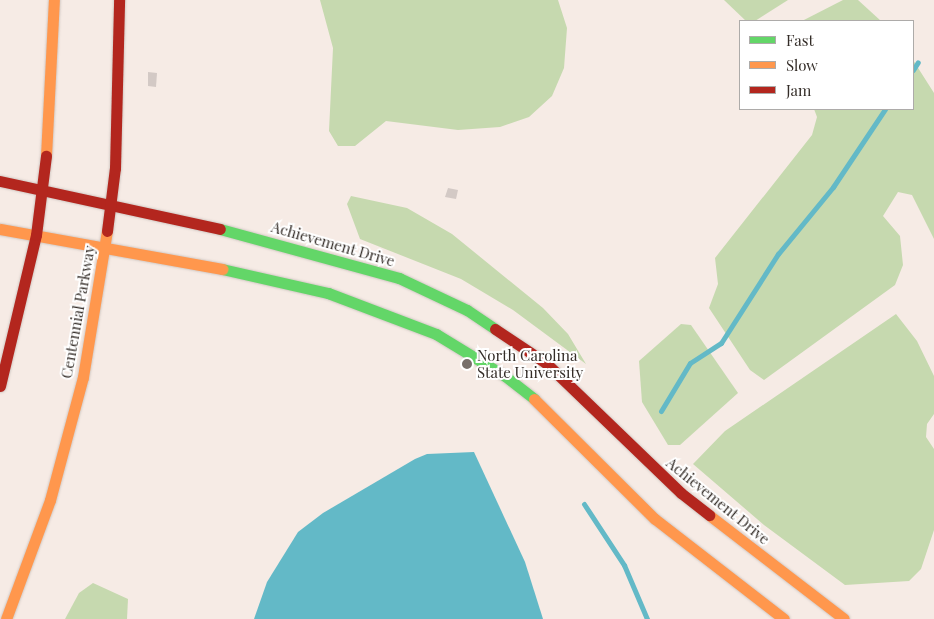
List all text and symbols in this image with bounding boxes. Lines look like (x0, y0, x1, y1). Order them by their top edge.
legend (739, 20, 914, 110)
text: Fast (786, 30, 814, 50)
text: Slow (786, 55, 818, 75)
text: Jam (786, 80, 811, 100)
street label: Achievement Drive (269, 218, 397, 270)
street label: Centennial Parkway (57, 244, 99, 380)
place label: North Carolina State University (477, 346, 583, 381)
marker: North Carolina State University (461, 358, 473, 370)
street label: Achievement Drive (663, 454, 773, 548)

